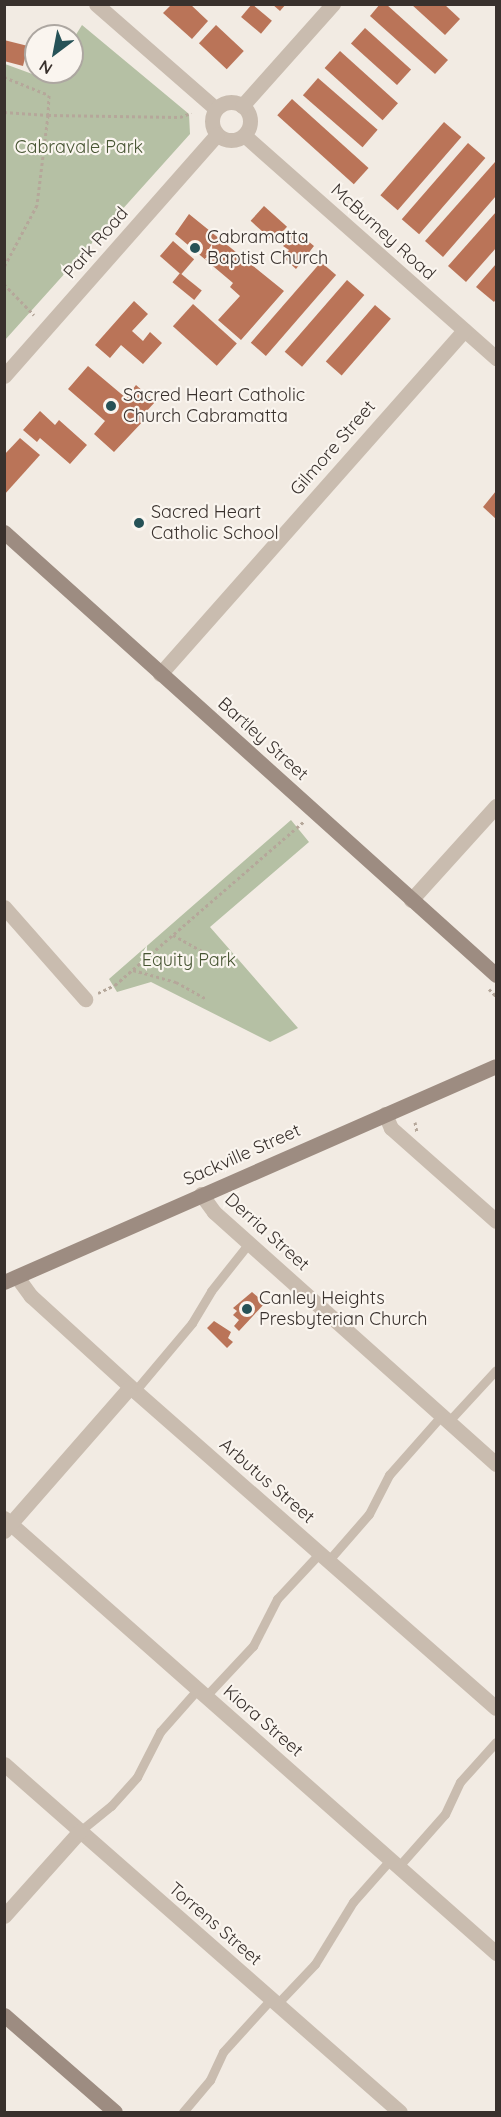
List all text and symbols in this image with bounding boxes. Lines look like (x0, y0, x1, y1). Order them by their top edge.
north arrow (24, 24, 84, 84)
text: N (35, 56, 56, 79)
park label: Cabravale Park (15, 136, 143, 158)
street label: McBurney Road (326, 179, 440, 285)
street label: Park Road (59, 203, 133, 283)
place label: Cabramatta Baptist Church (207, 227, 328, 270)
marker: Cabramatta Baptist Church (188, 241, 202, 255)
place label: Sacred Heart Catholic Church Cabramatta (123, 385, 305, 428)
street label: Gilmore Street (286, 396, 380, 500)
marker: Sacred Heart Catholic Church Cabramatta (104, 399, 118, 413)
place label: Sacred Heart Catholic School (151, 502, 279, 544)
marker: Sacred Heart Catholic School (132, 516, 146, 530)
street label: Bartley Street (213, 693, 313, 785)
park label: Equity Park (142, 949, 236, 971)
street label: Sackville Street (180, 1120, 304, 1190)
street label: Derria Street (220, 1189, 314, 1275)
place label: Canley Heights Presbyterian Church (259, 1288, 427, 1330)
marker: Canley Heights Presbyterian Church (240, 1302, 254, 1316)
street label: Arbutus Street (215, 1434, 319, 1528)
street label: Kiora Street (219, 1681, 307, 1761)
street label: Torrens Street (164, 1878, 266, 1970)

